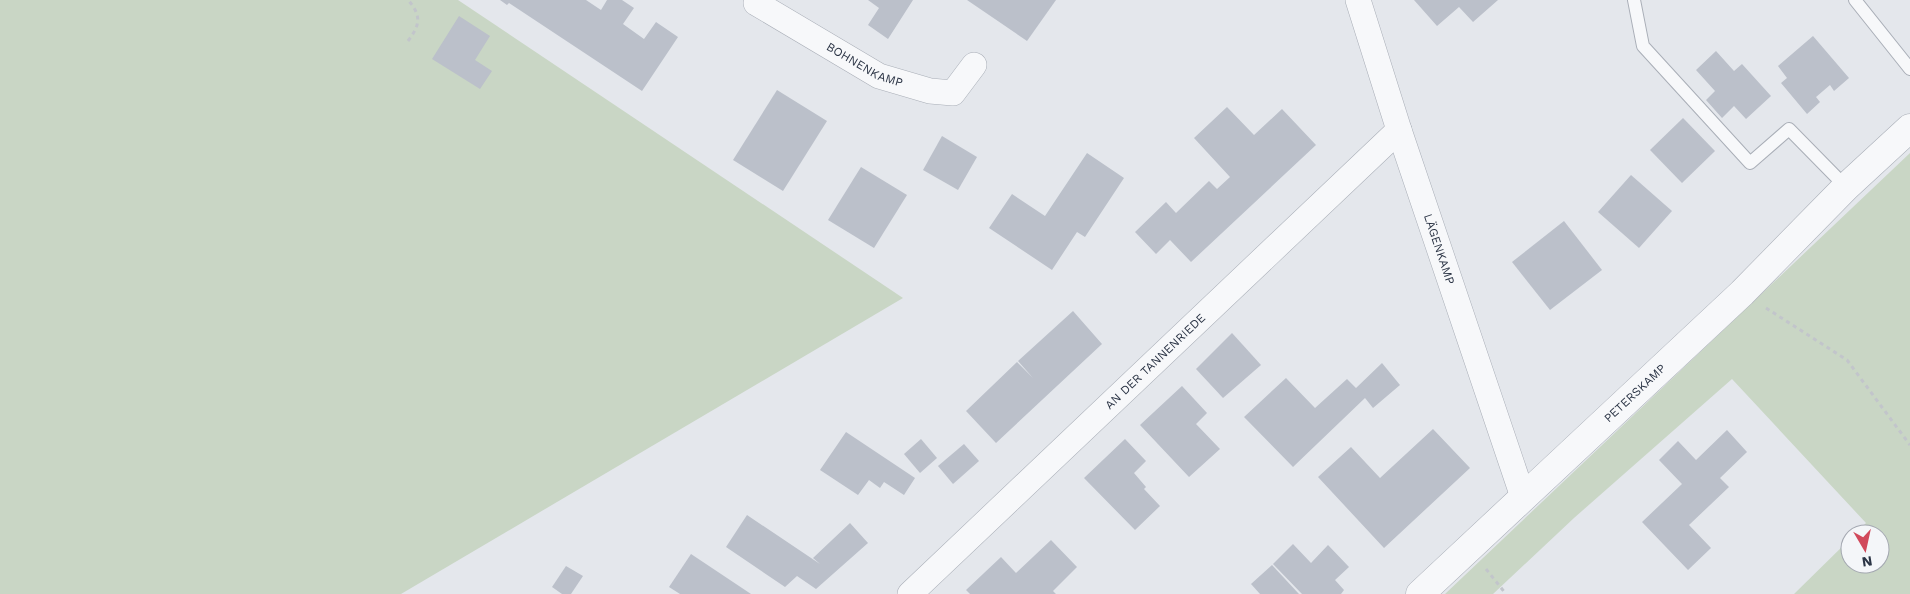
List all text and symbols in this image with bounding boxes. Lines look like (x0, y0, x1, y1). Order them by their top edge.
street label: BOHNENKAMP (824, 39, 904, 90)
street label: LÄGENKAMP (1421, 212, 1458, 286)
street label: AN DER TANNENRIEDE (1102, 310, 1208, 412)
street label: PETERSKAMP (1601, 361, 1668, 425)
north arrow (1840, 524, 1890, 574)
text: N (1861, 553, 1873, 571)

